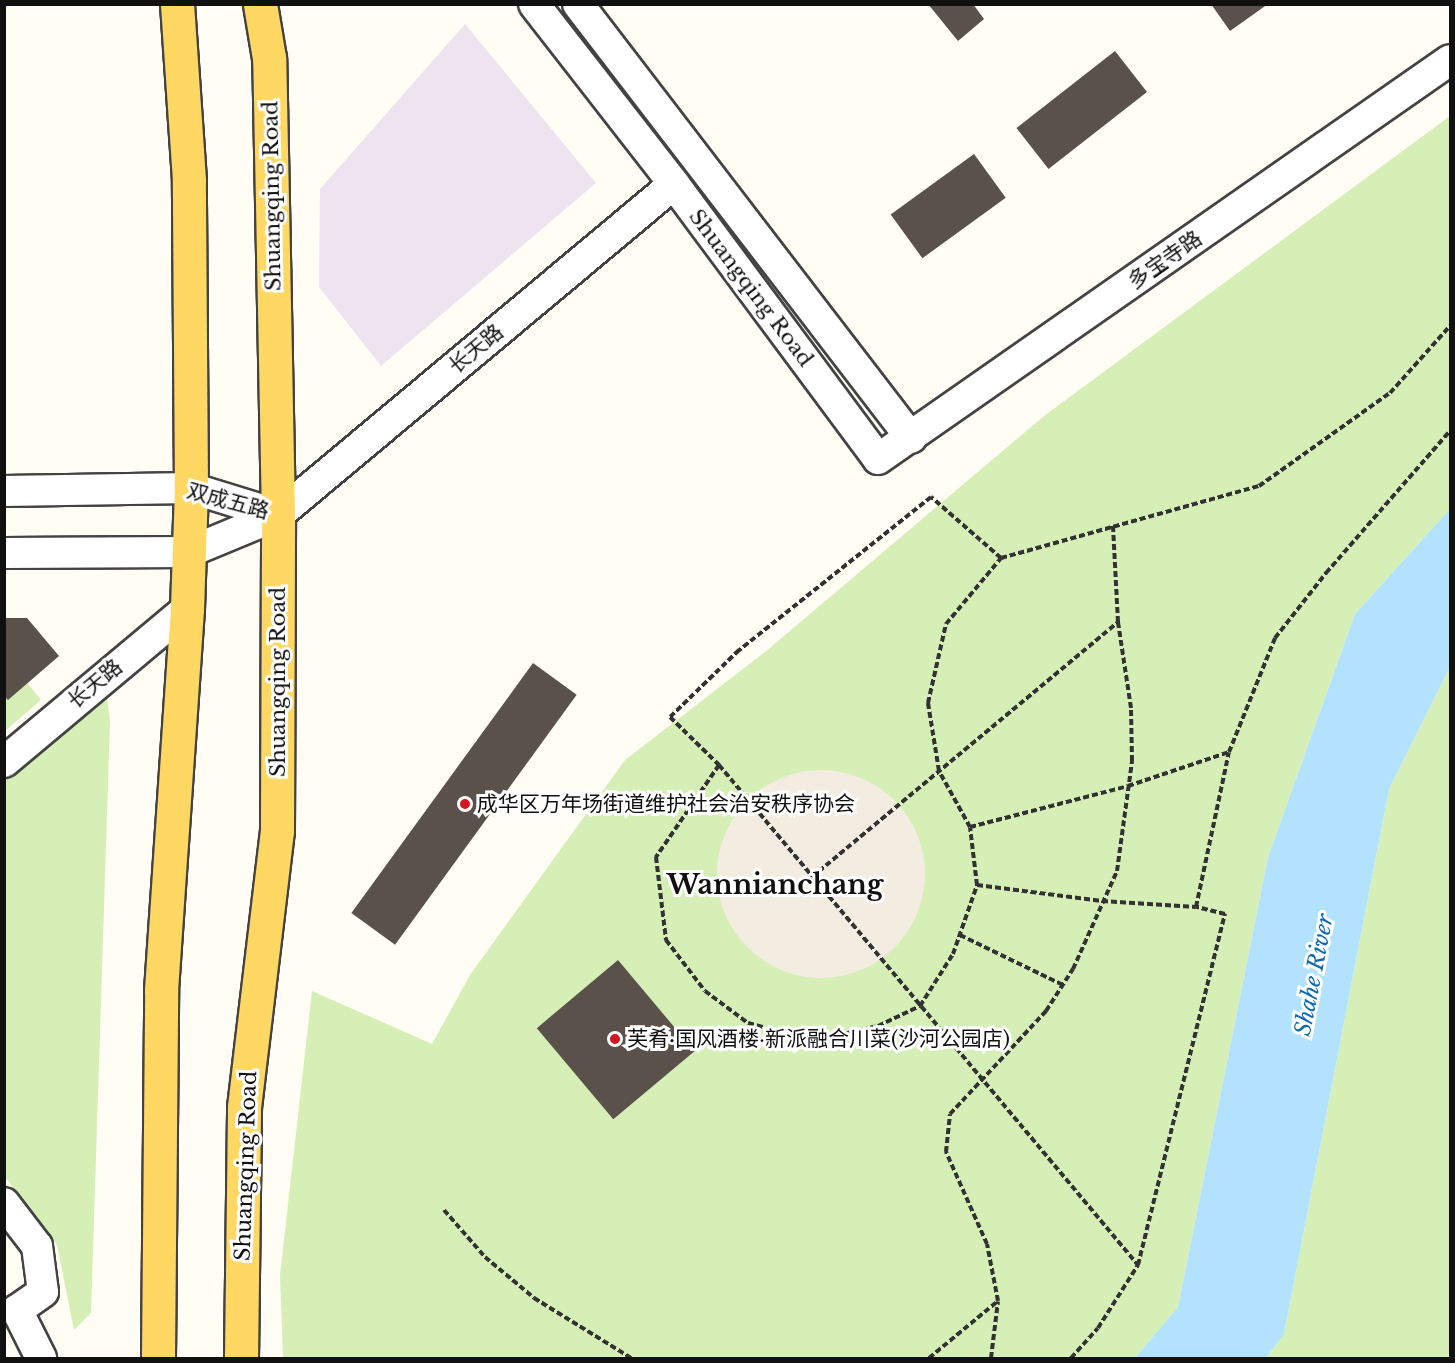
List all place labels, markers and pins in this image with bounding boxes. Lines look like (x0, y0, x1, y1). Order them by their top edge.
place label: 成华区万年场街道维护社会治安秩序协会 (477, 791, 855, 817)
marker: 成华区万年场街道维护社会治安秩序协会 (458, 797, 472, 811)
place label: 芙肴·国风酒楼·新派融合川菜(沙河公园店) (627, 1026, 1010, 1052)
marker: 芙肴·国风酒楼·新派融合川菜(沙河公园店) (608, 1032, 622, 1046)

